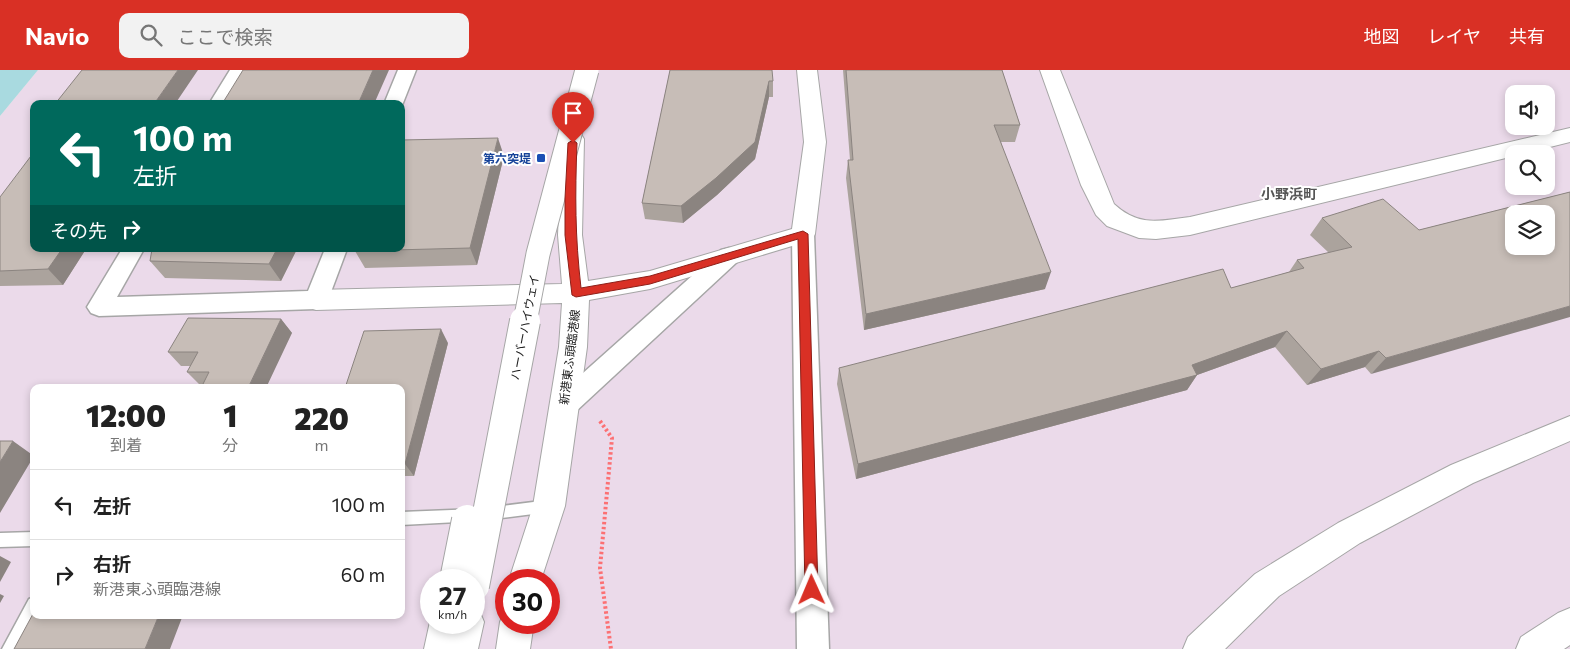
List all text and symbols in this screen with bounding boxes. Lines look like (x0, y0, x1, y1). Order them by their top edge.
search box (119, 13, 469, 58)
text: Navio (25, 21, 89, 50)
icon: search (137, 21, 165, 49)
text: ここで検索 (177, 25, 272, 48)
text: 地図 (1364, 25, 1400, 47)
text: レイヤ (1428, 25, 1481, 47)
text: 共有 (1509, 25, 1545, 47)
map controls (1505, 85, 1555, 255)
button: sound (1505, 85, 1555, 135)
pin (552, 92, 594, 143)
icon: arrive (559, 99, 587, 127)
text: 100 m (133, 115, 233, 158)
icon: left (50, 120, 115, 185)
button: search (1505, 145, 1555, 195)
place label: 第六突堤 (483, 151, 531, 165)
marker: 第六突堤 (535, 152, 547, 164)
text: 左折 (133, 162, 177, 189)
district label: 小野浜町 (1261, 185, 1317, 202)
button: layers (1505, 205, 1555, 255)
icon: right (117, 215, 145, 243)
text: その先 (50, 219, 107, 242)
street label: ハーバーハイウェイ (507, 273, 541, 381)
street label: 新港東ふ頭臨港線 (556, 308, 582, 406)
text: 12:00 (86, 396, 166, 433)
text: 1 (223, 396, 237, 433)
text: 220 (294, 399, 349, 436)
text: 到着 (110, 435, 142, 454)
text: 分 (222, 435, 238, 454)
text: m (315, 435, 329, 454)
icon: left (50, 491, 78, 519)
text: 100 m (332, 493, 385, 516)
text: 左折 (93, 494, 131, 517)
text: 右折 (93, 552, 131, 575)
icon: right (50, 561, 78, 589)
text: 60 m (341, 563, 385, 586)
position arrow (785, 563, 837, 615)
speed limit sign: 30 (495, 569, 560, 634)
text: 新港東ふ頭臨港線 (93, 579, 221, 598)
text: 27 (439, 580, 466, 610)
text: km/h (438, 607, 467, 621)

